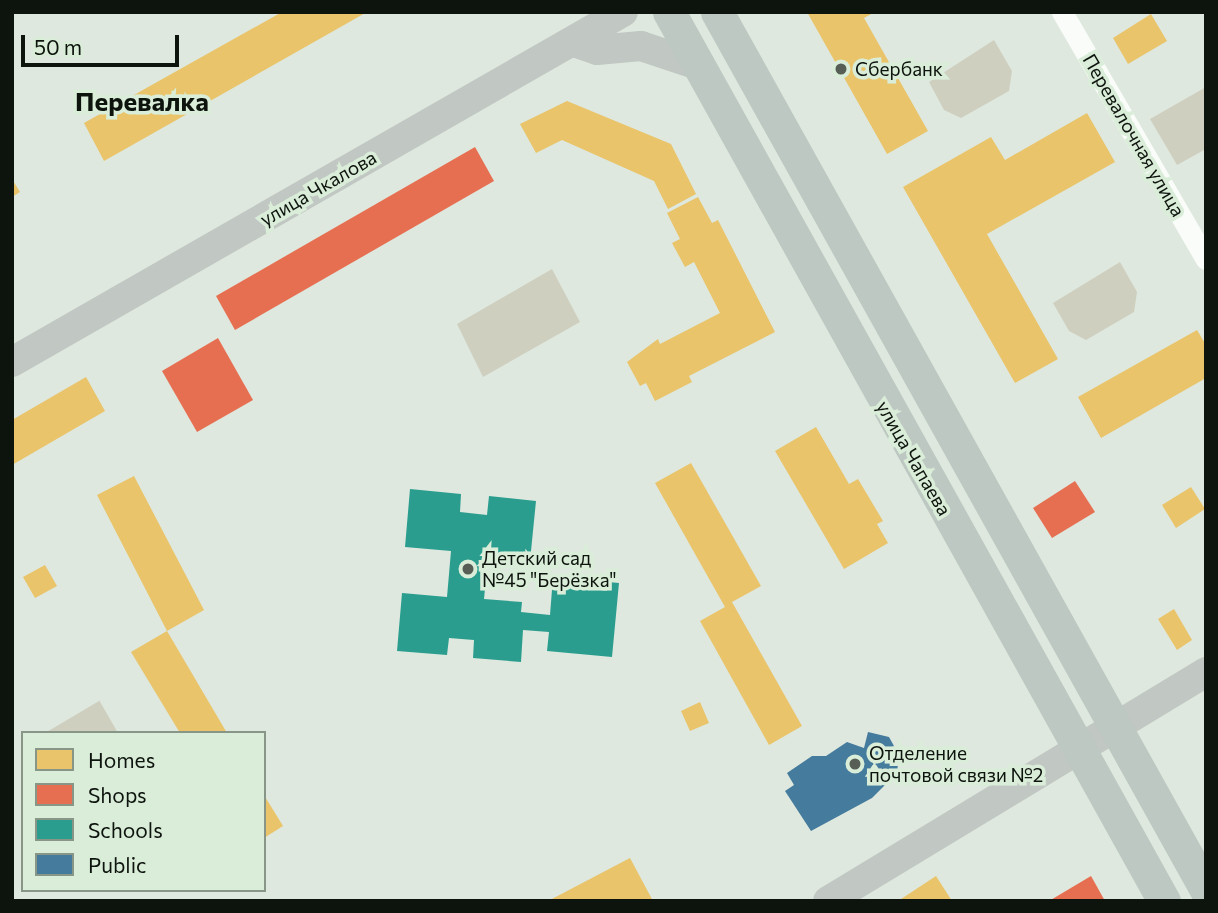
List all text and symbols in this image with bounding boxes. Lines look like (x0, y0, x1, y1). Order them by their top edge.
scale bar (24, 21, 182, 65)
text: 50 m (34, 34, 82, 59)
street label: Перевалочная улица (1078, 50, 1190, 220)
place label: Сбербанк (855, 58, 943, 80)
marker: Сбербанк (833, 61, 849, 77)
district label: Перевалка (75, 85, 209, 117)
street label: улица Чкалова (256, 145, 380, 231)
street label: улица Чапаева (872, 396, 956, 520)
place label: Детский сад №45 "Берёзка" (482, 547, 617, 591)
marker: Детский сад №45 "Берёзка" (460, 561, 476, 577)
legend (21, 731, 266, 892)
place label: Отделение почтовой связи №2 (869, 742, 1043, 786)
text: Homes (88, 747, 155, 772)
marker: Отделение почтовой связи №2 (847, 756, 863, 772)
text: Shops (88, 782, 147, 807)
text: Schools (88, 817, 163, 842)
text: Public (88, 852, 146, 877)

